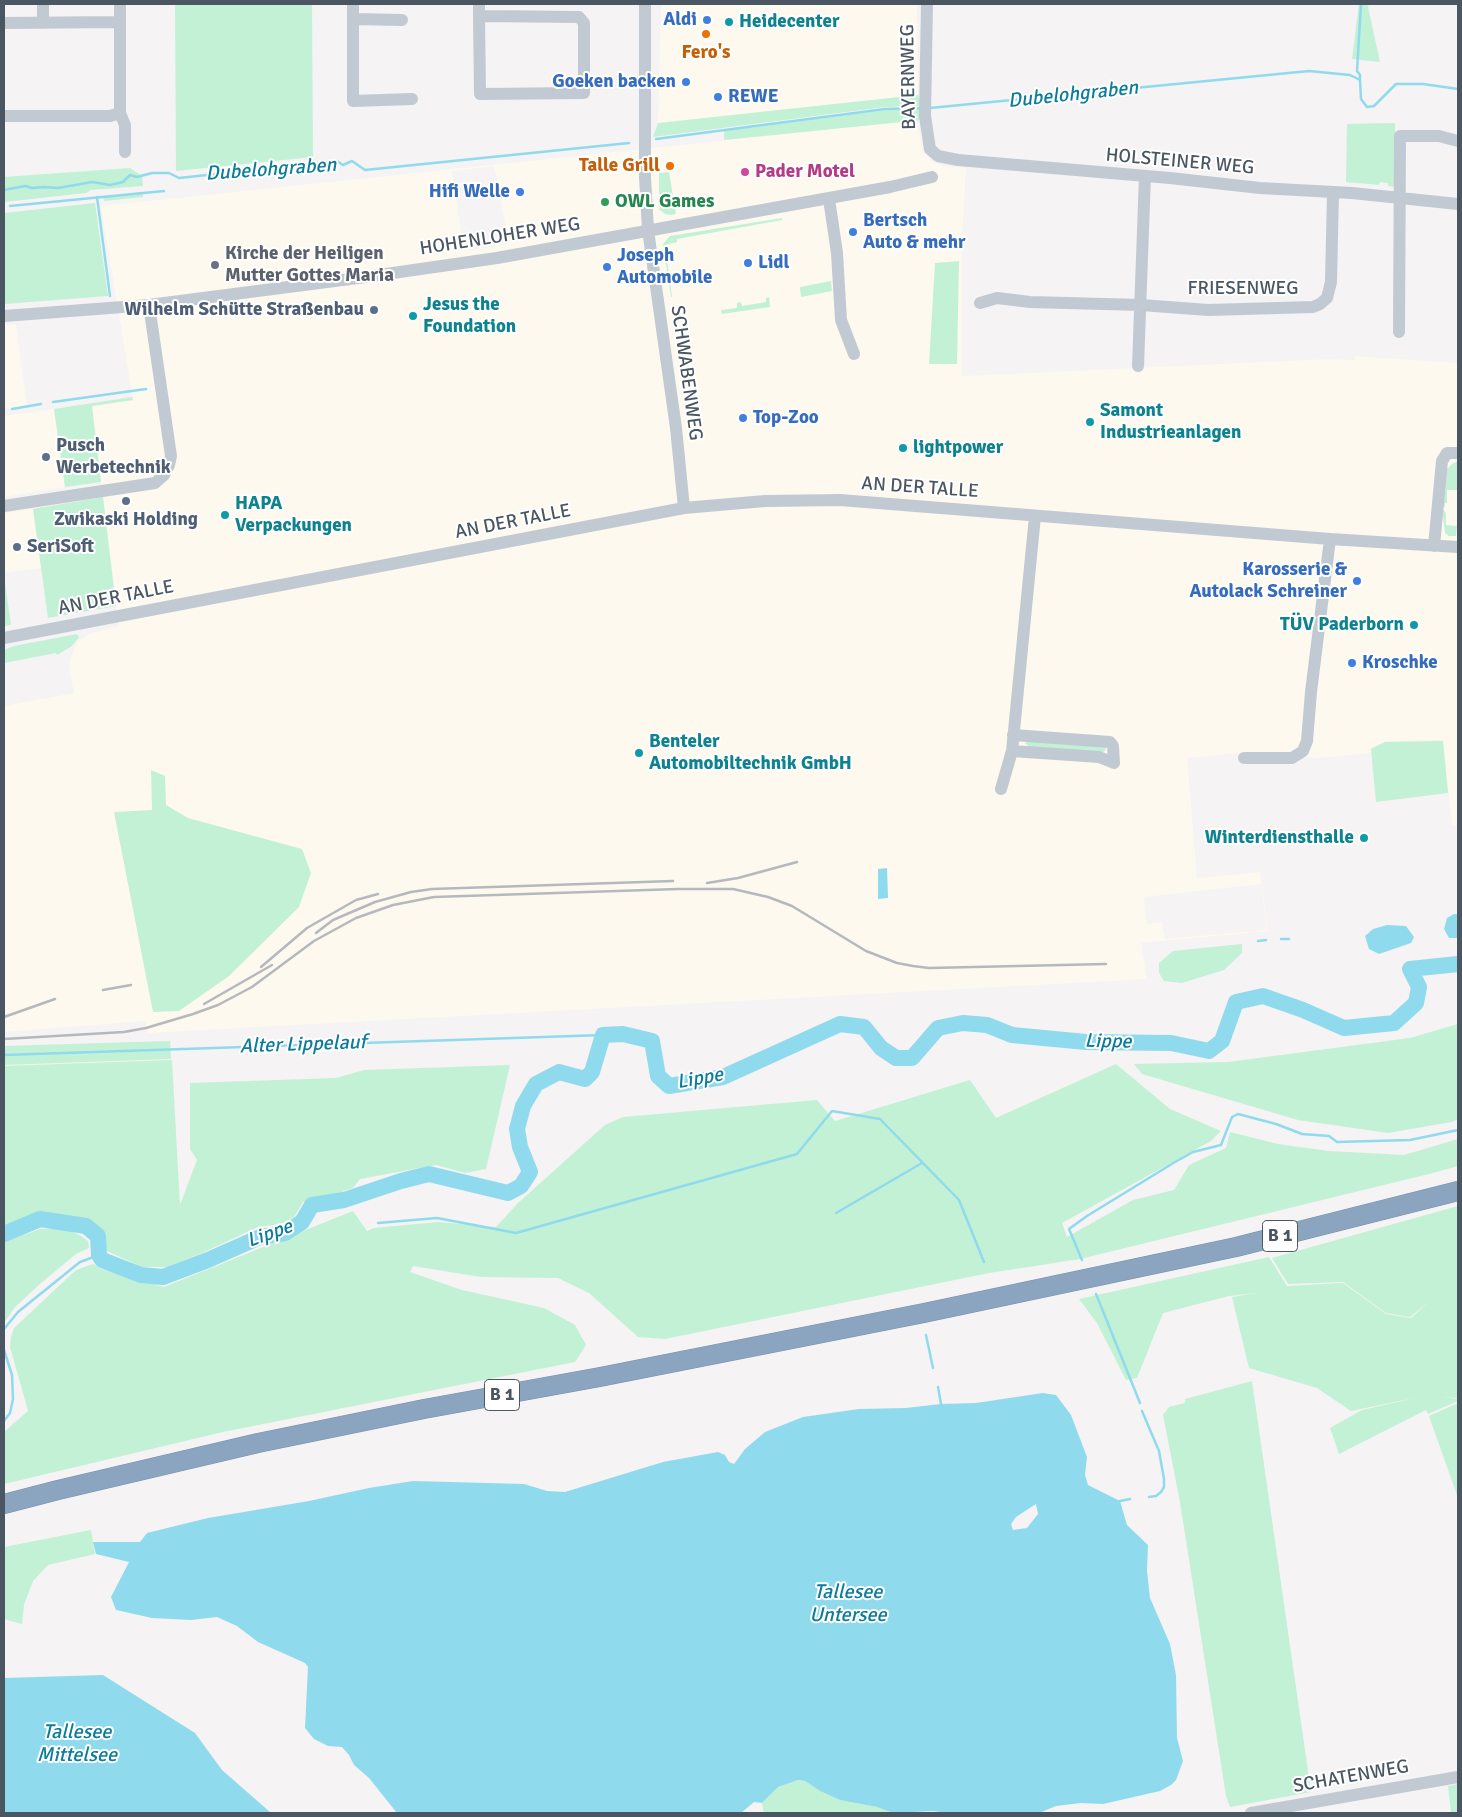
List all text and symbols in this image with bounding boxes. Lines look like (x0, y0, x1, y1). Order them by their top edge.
place label: Aldi (663, 9, 697, 31)
place label: Heidecenter (739, 11, 839, 33)
marker: Aldi (701, 14, 713, 26)
marker: Heidecenter (723, 16, 735, 28)
street label: BAYERNWEG (897, 24, 921, 130)
marker: Fero's (700, 28, 712, 40)
place label: Fero's (682, 42, 730, 64)
place label: Goeken backen (552, 71, 676, 93)
marker: Goeken backen (680, 76, 692, 88)
water label: Dubelohgraben (1007, 76, 1139, 114)
place label: REWE (728, 86, 779, 108)
marker: REWE (712, 91, 724, 103)
street label: HOLSTEINER WEG (1105, 144, 1255, 180)
water label: Dubelohgraben (205, 153, 337, 187)
place label: Talle Grill (579, 155, 660, 177)
marker: Talle Grill (664, 160, 676, 172)
place label: Pader Motel (755, 161, 855, 183)
marker: Pader Motel (739, 166, 751, 178)
place label: Hifi Welle (429, 181, 510, 203)
marker: Hifi Welle (514, 186, 526, 198)
place label: OWL Games (615, 191, 714, 213)
marker: OWL Games (599, 196, 611, 208)
place label: Bertsch Auto & mehr (863, 210, 966, 254)
street label: HOHENLOHER WEG (418, 213, 582, 261)
marker: Bertsch Auto & mehr (847, 226, 859, 238)
place label: Kirche der Heiligen Mutter Gottes Maria (225, 243, 394, 287)
place label: Joseph Automobile (617, 245, 712, 289)
place label: Lidl (758, 252, 790, 274)
marker: Lidl (742, 257, 754, 269)
marker: Kirche der Heiligen Mutter Gottes Maria (209, 259, 221, 271)
marker: Joseph Automobile (601, 261, 613, 273)
street label: FRIESENWEG (1188, 278, 1298, 300)
place label: Jesus the Foundation (423, 294, 516, 338)
place label: Wilhelm Schütte Straßenbau (124, 299, 364, 321)
marker: Wilhelm Schütte Straßenbau (368, 304, 380, 316)
street label: SCHWABENWEG (665, 304, 707, 442)
marker: Jesus the Foundation (407, 310, 419, 322)
place label: Samont Industrieanlagen (1100, 400, 1241, 444)
place label: Top-Zoo (753, 407, 819, 429)
marker: Top-Zoo (737, 412, 749, 424)
marker: Samont Industrieanlagen (1084, 416, 1096, 428)
place label: Pusch Werbetechnik (56, 435, 171, 479)
place label: lightpower (913, 437, 1003, 459)
marker: lightpower (897, 442, 909, 454)
marker: Pusch Werbetechnik (40, 451, 52, 463)
street label: AN DER TALLE (861, 473, 979, 503)
place label: HAPA Verpackungen (235, 493, 352, 537)
marker: Zwikaski Holding (120, 495, 132, 507)
street label: AN DER TALLE (453, 500, 573, 544)
place label: Zwikaski Holding (54, 509, 198, 531)
marker: HAPA Verpackungen (219, 509, 231, 521)
place label: SeriSoft (27, 536, 94, 558)
marker: SeriSoft (11, 541, 23, 553)
place label: Karosserie & Autolack Schreiner (1189, 559, 1347, 603)
marker: Karosserie & Autolack Schreiner (1351, 575, 1363, 587)
street label: AN DER TALLE (56, 576, 176, 620)
place label: TÜV Paderborn (1280, 614, 1404, 636)
marker: TÜV Paderborn (1408, 619, 1420, 631)
place label: Kroschke (1362, 652, 1438, 674)
marker: Kroschke (1346, 657, 1358, 669)
place label: Benteler Automobiltechnik GmbH (649, 731, 852, 775)
marker: Benteler Automobiltechnik GmbH (633, 747, 645, 759)
place label: Winterdiensthalle (1205, 827, 1354, 849)
marker: Winterdiensthalle (1358, 832, 1370, 844)
water label: Lippe (1084, 1030, 1132, 1054)
water label: Alter Lippelauf (239, 1031, 367, 1059)
water label: Lippe (675, 1063, 725, 1095)
water label: Lippe (244, 1215, 296, 1253)
road number: B 1 (1262, 1220, 1298, 1252)
road number: B 1 (484, 1380, 520, 1410)
water label: Tallesee Untersee (809, 1581, 887, 1628)
water label: Tallesee Mittelsee (37, 1721, 117, 1768)
street label: SCHATENWEG (1291, 1756, 1411, 1798)

